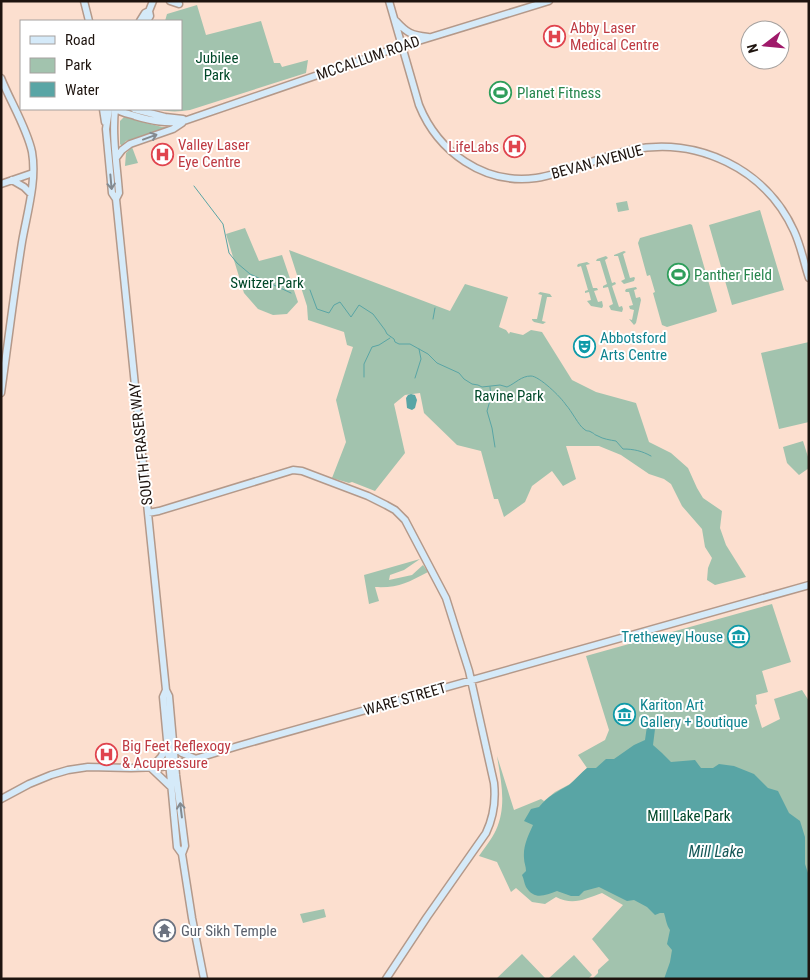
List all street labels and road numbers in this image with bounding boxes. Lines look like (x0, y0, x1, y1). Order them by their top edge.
street label: MCCALLUM ROAD (314, 32, 422, 84)
street label: BEVAN AVENUE (549, 141, 645, 183)
street label: SOUTH FRASER WAY (126, 382, 156, 506)
street label: WARE STREET (362, 679, 449, 719)

